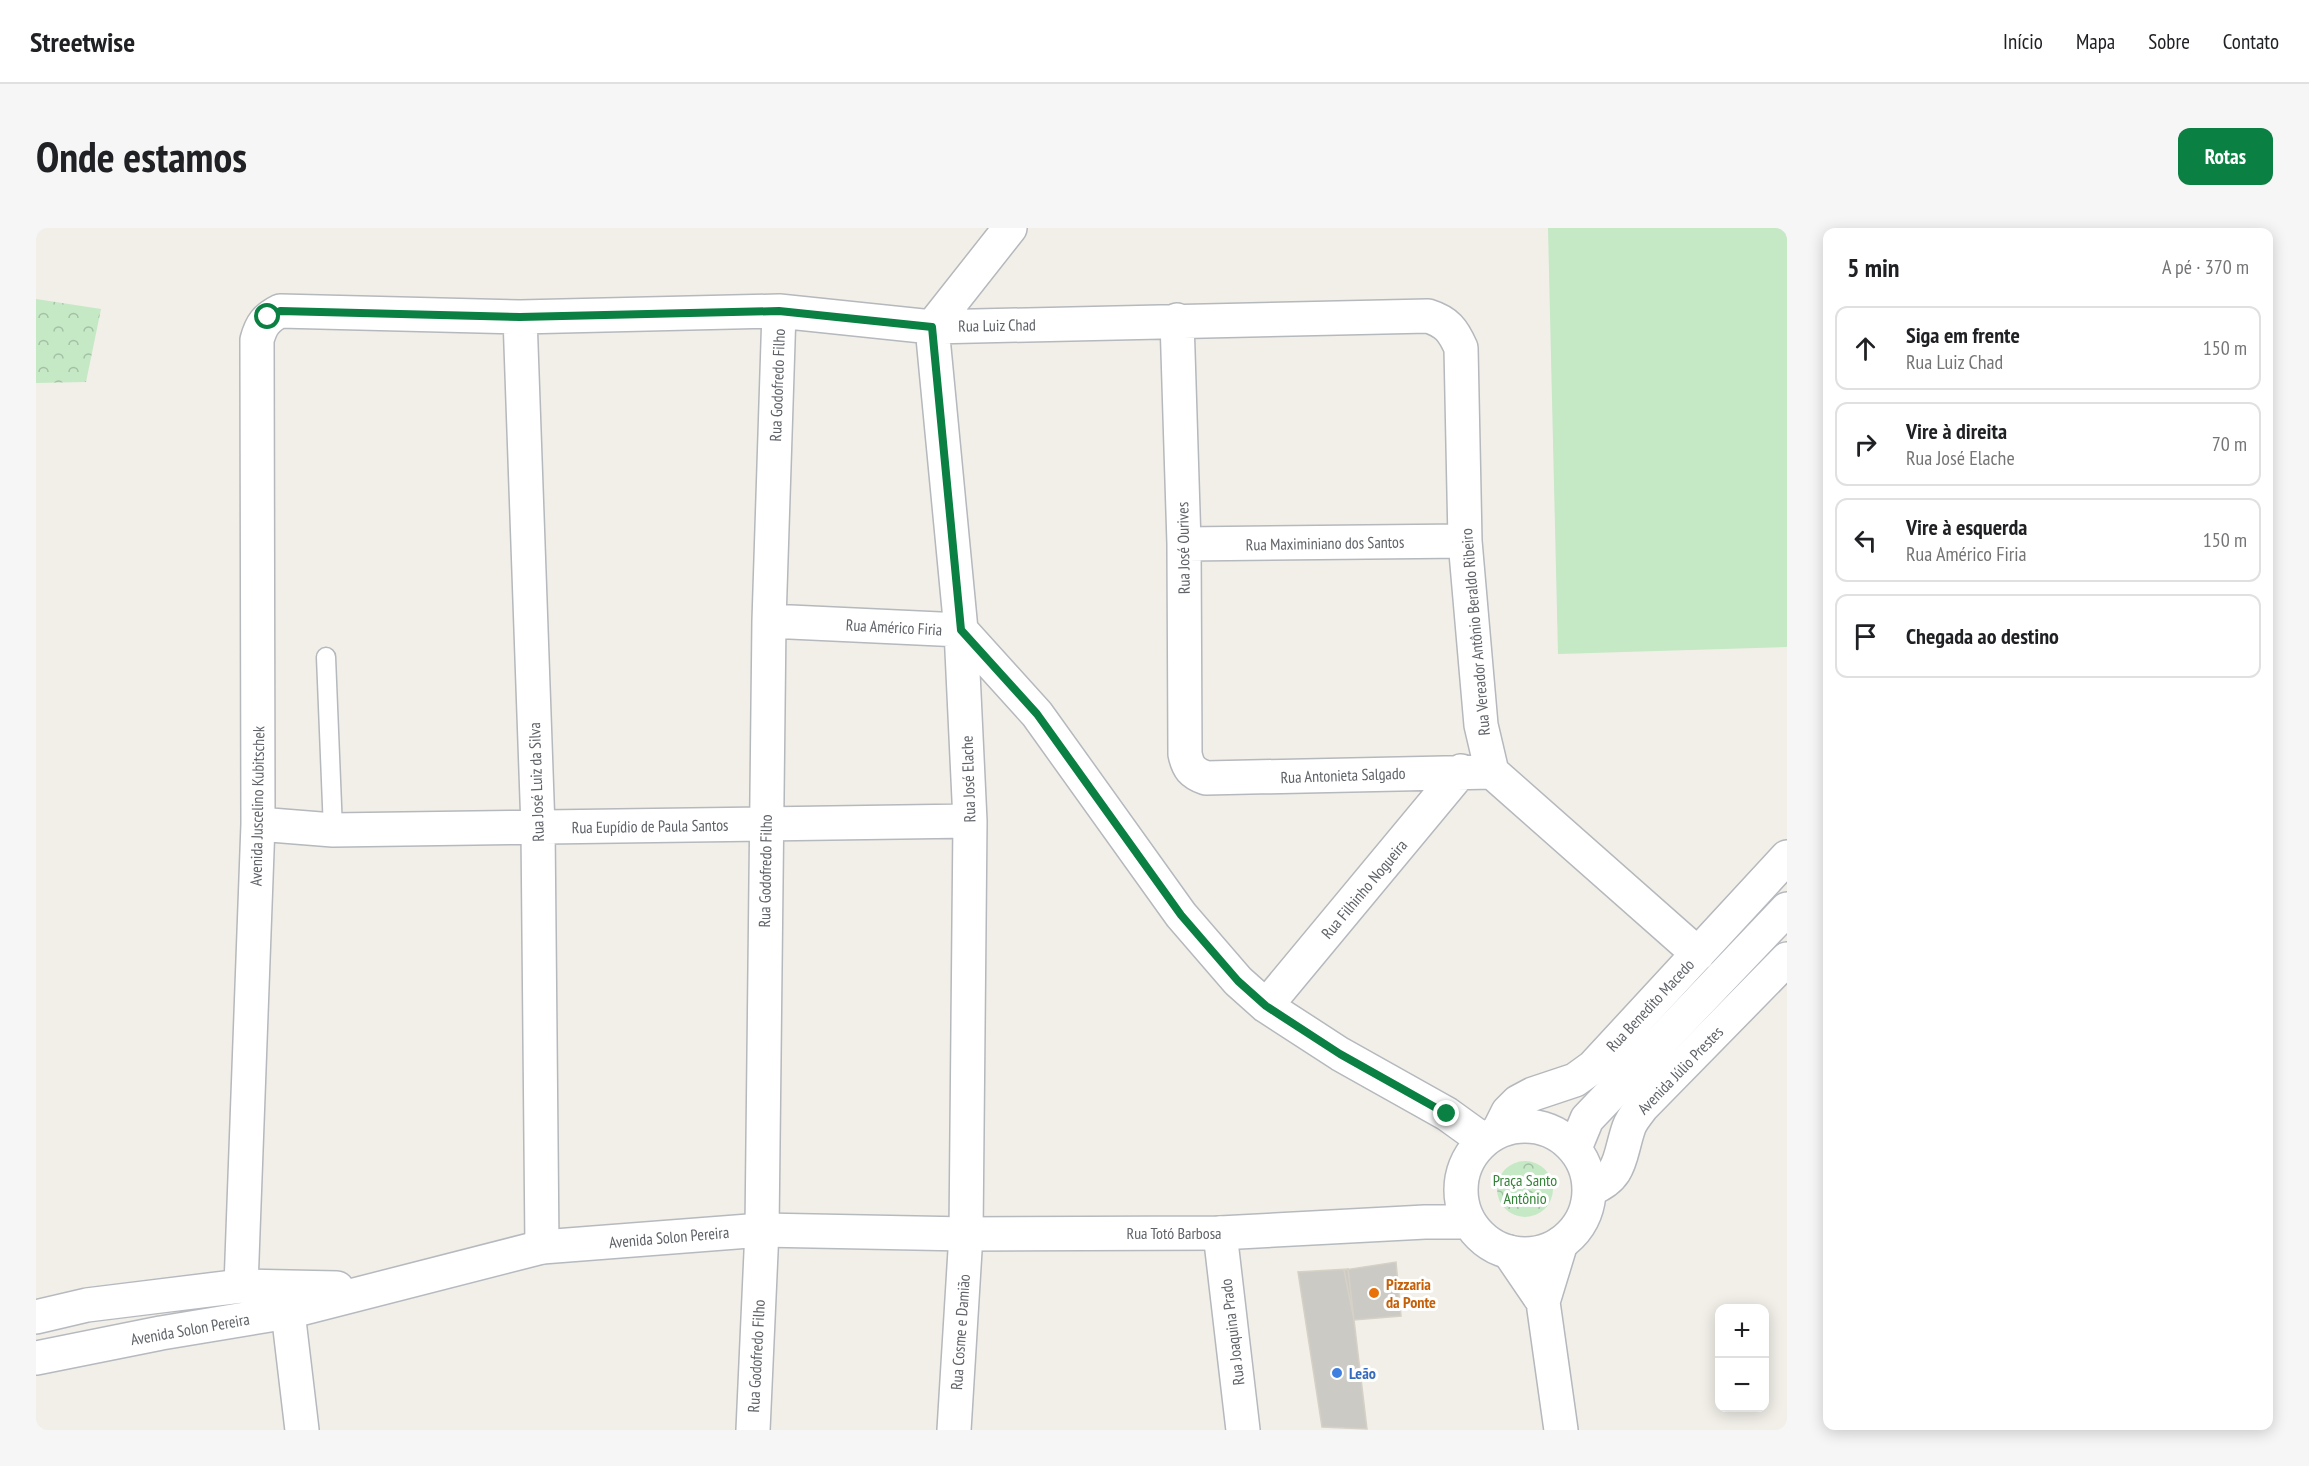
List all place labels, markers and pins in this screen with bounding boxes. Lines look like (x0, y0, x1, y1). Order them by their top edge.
place label: Pizzaria da Ponte (1386, 1274, 1436, 1312)
marker: Pizzaria da Ponte (1367, 1286, 1381, 1300)
place label: Leão (1349, 1363, 1376, 1383)
marker: Leão (1330, 1366, 1344, 1380)

